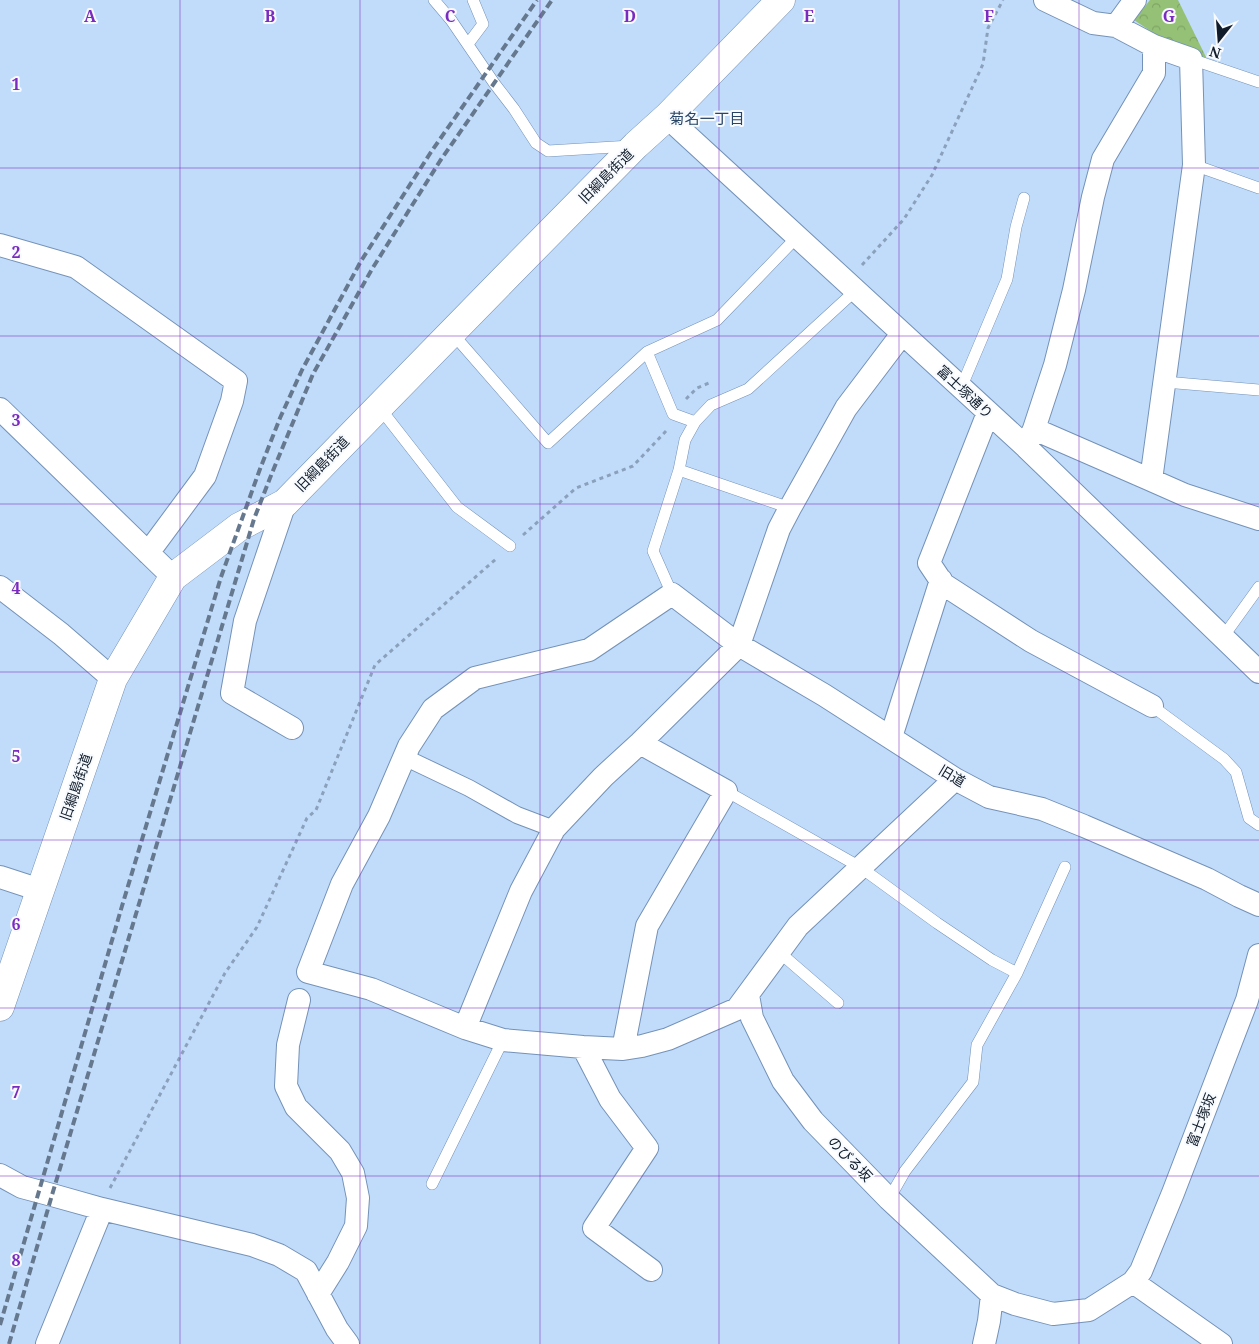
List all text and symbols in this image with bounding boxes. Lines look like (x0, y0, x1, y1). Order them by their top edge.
text: A (84, 5, 97, 27)
text: B (265, 5, 276, 27)
text: C (445, 5, 456, 27)
text: D (624, 5, 636, 27)
text: E (804, 5, 814, 27)
text: F (984, 5, 994, 27)
text: G (1163, 5, 1175, 27)
north arrow (1194, 15, 1244, 65)
text: N (1207, 42, 1223, 64)
text: 1 (11, 73, 21, 95)
district label: 菊名一丁目 (669, 108, 745, 128)
street label: 旧綱島街道 (574, 144, 637, 207)
text: 2 (11, 241, 21, 263)
street label: 富士塚通り (933, 361, 997, 422)
text: 3 (11, 409, 21, 431)
street label: 旧綱島街道 (290, 432, 353, 495)
text: 4 (11, 577, 21, 599)
text: 5 (11, 745, 21, 767)
street label: 旧綱島街道 (55, 751, 96, 823)
street label: 旧道 (935, 760, 969, 791)
text: 6 (11, 913, 21, 935)
text: 7 (11, 1081, 21, 1103)
street label: 富士塚坂 (1182, 1090, 1219, 1149)
street label: のびる坂 (824, 1132, 877, 1185)
text: 8 (11, 1249, 21, 1271)

